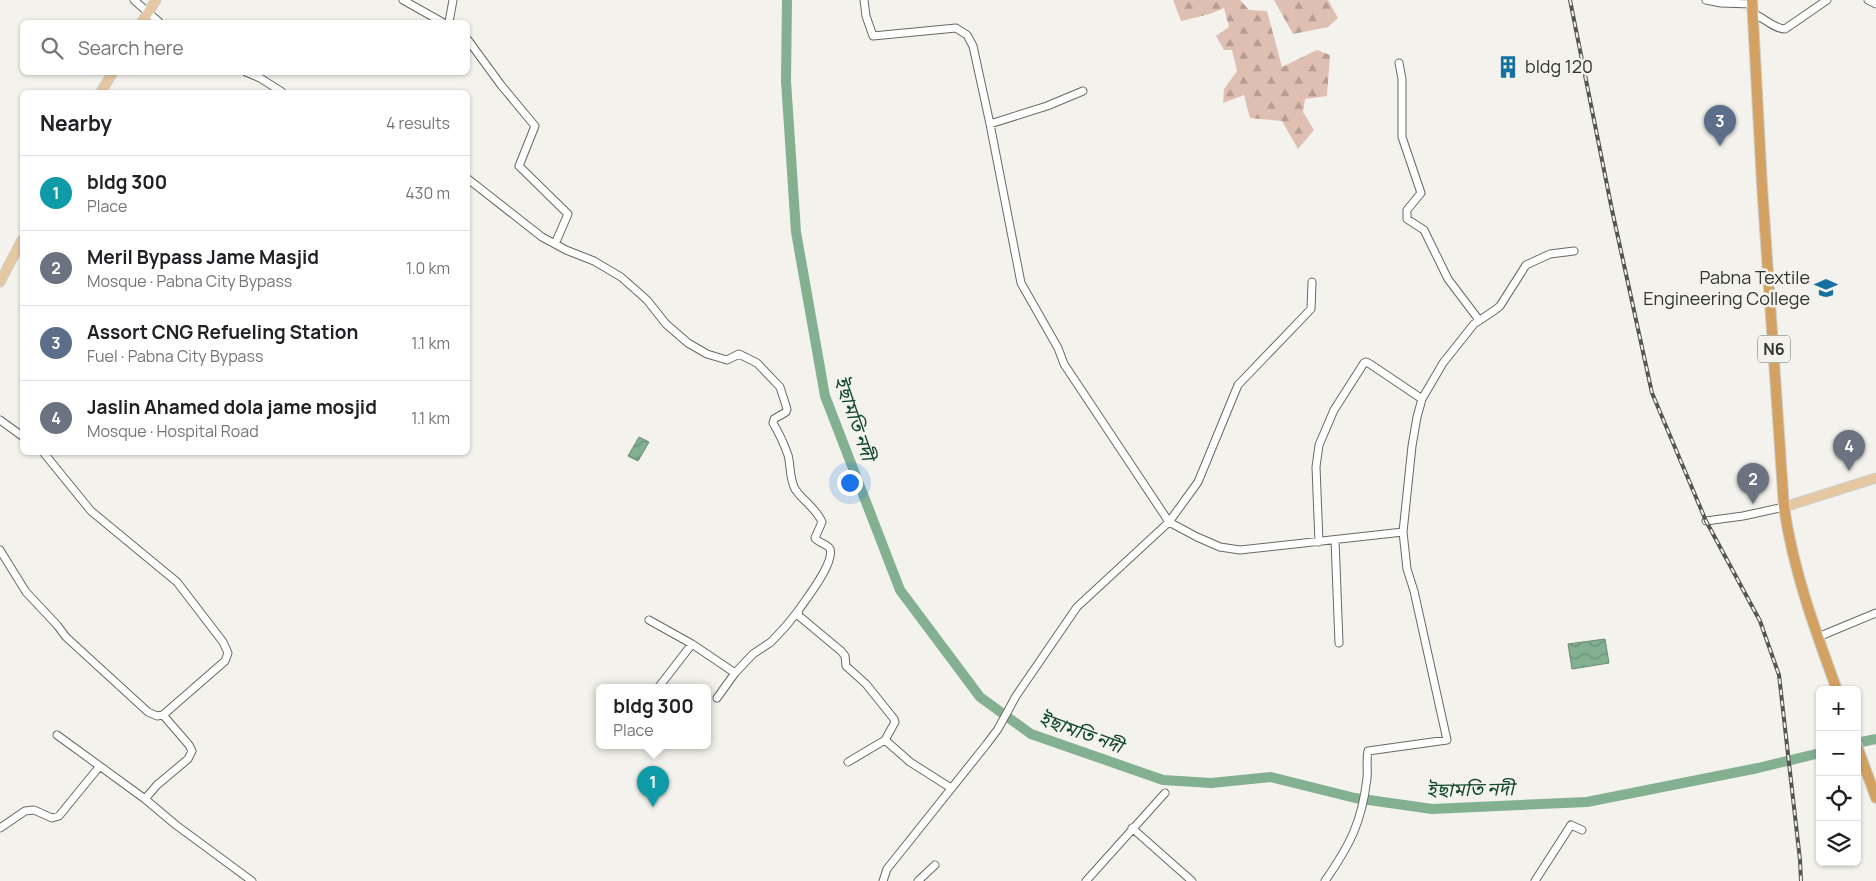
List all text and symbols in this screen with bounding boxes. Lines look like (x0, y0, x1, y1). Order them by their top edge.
search box (20, 20, 470, 75)
icon: search (38, 34, 66, 62)
text: Search here (78, 35, 184, 61)
building icon: bldg 120 (1495, 54, 1521, 80)
place label: bldg 120 (1525, 54, 1593, 78)
pin: 3 (1704, 105, 1736, 146)
text: Nearby (40, 109, 112, 137)
text: 4 results (386, 112, 450, 134)
text: bldg 300 (87, 169, 167, 195)
text: 1 (52, 182, 60, 204)
text: 430 m (405, 182, 450, 204)
text: Place (87, 195, 127, 217)
text: Meril Bypass Jame Masjid (87, 244, 319, 270)
text: 2 (51, 257, 61, 279)
text: 1.0 km (406, 257, 450, 279)
place label: Pabna Textile Engineering College (1643, 265, 1810, 310)
text: Mosque · Pabna City Bypass (87, 270, 292, 292)
school or university icon: Pabna Textile Engineering College (1813, 275, 1839, 301)
text: Assort CNG Refueling Station (87, 319, 358, 345)
text: 3 (51, 332, 61, 354)
text: 1.1 km (411, 332, 450, 354)
road number: N6 (1758, 336, 1790, 362)
text: Fuel · Pabna City Bypass (87, 345, 263, 367)
water label: ইছামতি নদী (828, 372, 883, 467)
text: Jaslin Ahamed dola jame mosjid (87, 394, 377, 420)
text: 4 (51, 407, 61, 429)
text: 1.1 km (411, 407, 450, 429)
text: Mosque · Hospital Road (87, 420, 259, 442)
pin: 4 (1833, 430, 1865, 471)
pin: 2 (1737, 463, 1769, 504)
your location (837, 470, 863, 496)
popup (596, 684, 711, 749)
map controls (1816, 686, 1861, 866)
button: + (1816, 686, 1861, 731)
text: bldg 300 (613, 693, 694, 719)
water label: ইছামতি নদী (1035, 705, 1130, 761)
text: Place (613, 719, 654, 741)
button: − (1816, 731, 1861, 776)
pin: 1 (637, 766, 669, 807)
water label: ইছামতি নদী (1426, 775, 1518, 803)
button: locate (1816, 776, 1861, 821)
button: layers (1816, 821, 1861, 866)

